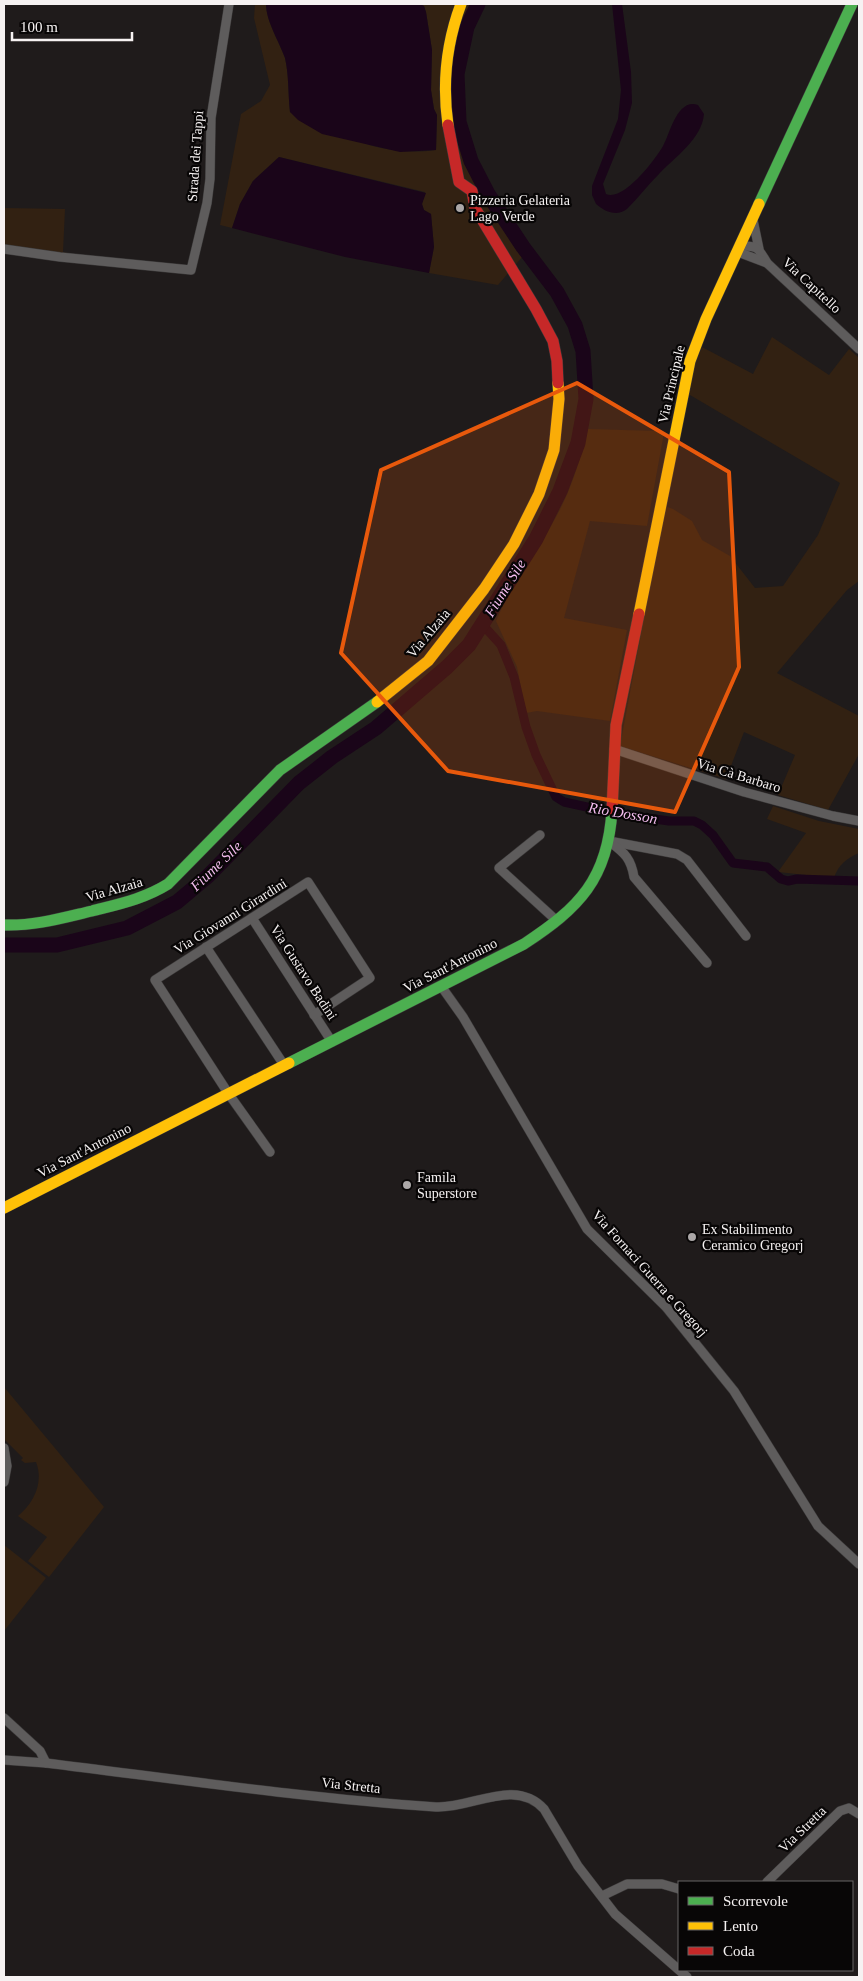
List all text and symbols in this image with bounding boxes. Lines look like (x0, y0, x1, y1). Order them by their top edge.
scale bar (12, 10, 132, 42)
text: 100 m (20, 19, 58, 35)
street label: Strada dei Tappi (185, 110, 206, 202)
place label: Pizzeria Gelateria Lago Verde (470, 193, 571, 224)
marker: Pizzeria Gelateria Lago Verde (454, 202, 466, 214)
street label: Via Capitello (779, 255, 844, 316)
street label: Via Principale (655, 344, 688, 425)
water label: Fiume Sile (481, 556, 529, 620)
street label: Via Alzaia (404, 605, 453, 661)
street label: Via Cà Barbaro (695, 756, 783, 795)
water label: Rio Dosson (586, 799, 659, 827)
water label: Fiume Sile (186, 838, 245, 895)
street label: Via Alzaia (84, 874, 145, 905)
street label: Via Giovanni Girardini (171, 876, 289, 957)
street label: Via Gustavo Badini (267, 922, 340, 1023)
street label: Via Sant'Antonino (401, 935, 500, 996)
street label: Via Sant'Antonino (35, 1120, 134, 1181)
place label: Famila Superstore (417, 1170, 477, 1201)
marker: Famila Superstore (401, 1179, 413, 1191)
street label: Via Fornaci Guerra e Gregorj (589, 1207, 710, 1340)
place label: Ex Stabilimento Ceramico Gregorj (702, 1222, 803, 1253)
marker: Ex Stabilimento Ceramico Gregorj (686, 1231, 698, 1243)
street label: Via Stretta (321, 1775, 382, 1796)
street label: Via Stretta (776, 1803, 829, 1855)
legend (678, 1881, 853, 1971)
text: Scorrevole (723, 1893, 788, 1909)
text: Lento (723, 1918, 758, 1934)
text: Coda (723, 1943, 755, 1959)

